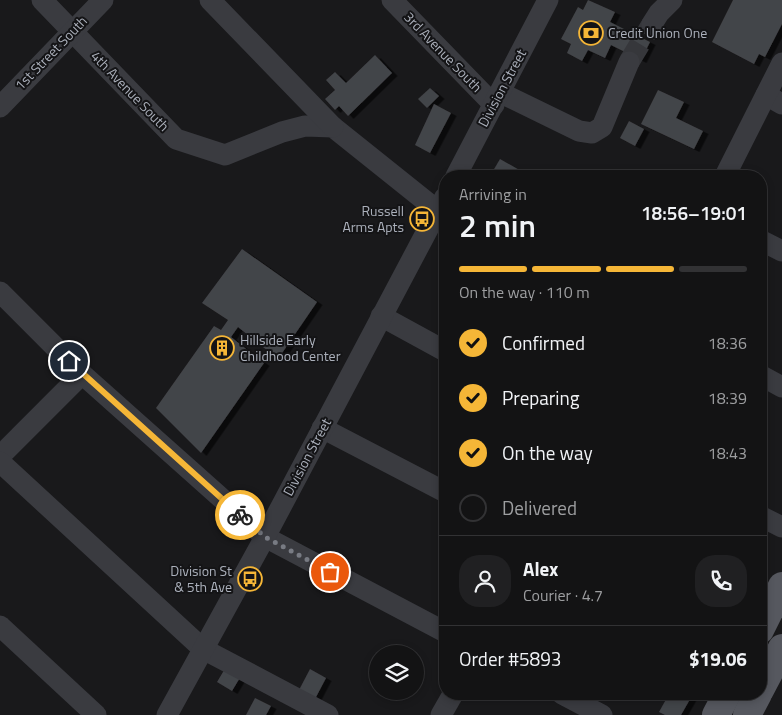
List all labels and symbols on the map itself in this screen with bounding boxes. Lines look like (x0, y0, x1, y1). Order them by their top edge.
street label: 3rd Avenue South (399, 7, 487, 97)
street label: 1st Street South (10, 11, 92, 95)
bank icon: Credit Union One (578, 20, 604, 46)
place label: Credit Union One (608, 22, 707, 43)
street label: Division Street (472, 45, 531, 130)
street label: 4th Avenue South (86, 46, 174, 136)
place label: Russell Arms Apts (342, 200, 404, 237)
bus stop icon: Russell Arms Apts (409, 206, 435, 232)
place label: Hillside Early Childhood Center (240, 329, 341, 366)
building icon: Hillside Early Childhood Center (209, 335, 235, 361)
pin (48, 340, 90, 382)
street label: Division Street (277, 414, 336, 499)
courier (215, 490, 265, 540)
pin (309, 551, 351, 593)
place label: Division St & 5th Ave (170, 560, 232, 597)
bus stop icon: Division St & 5th Ave (237, 566, 263, 592)

